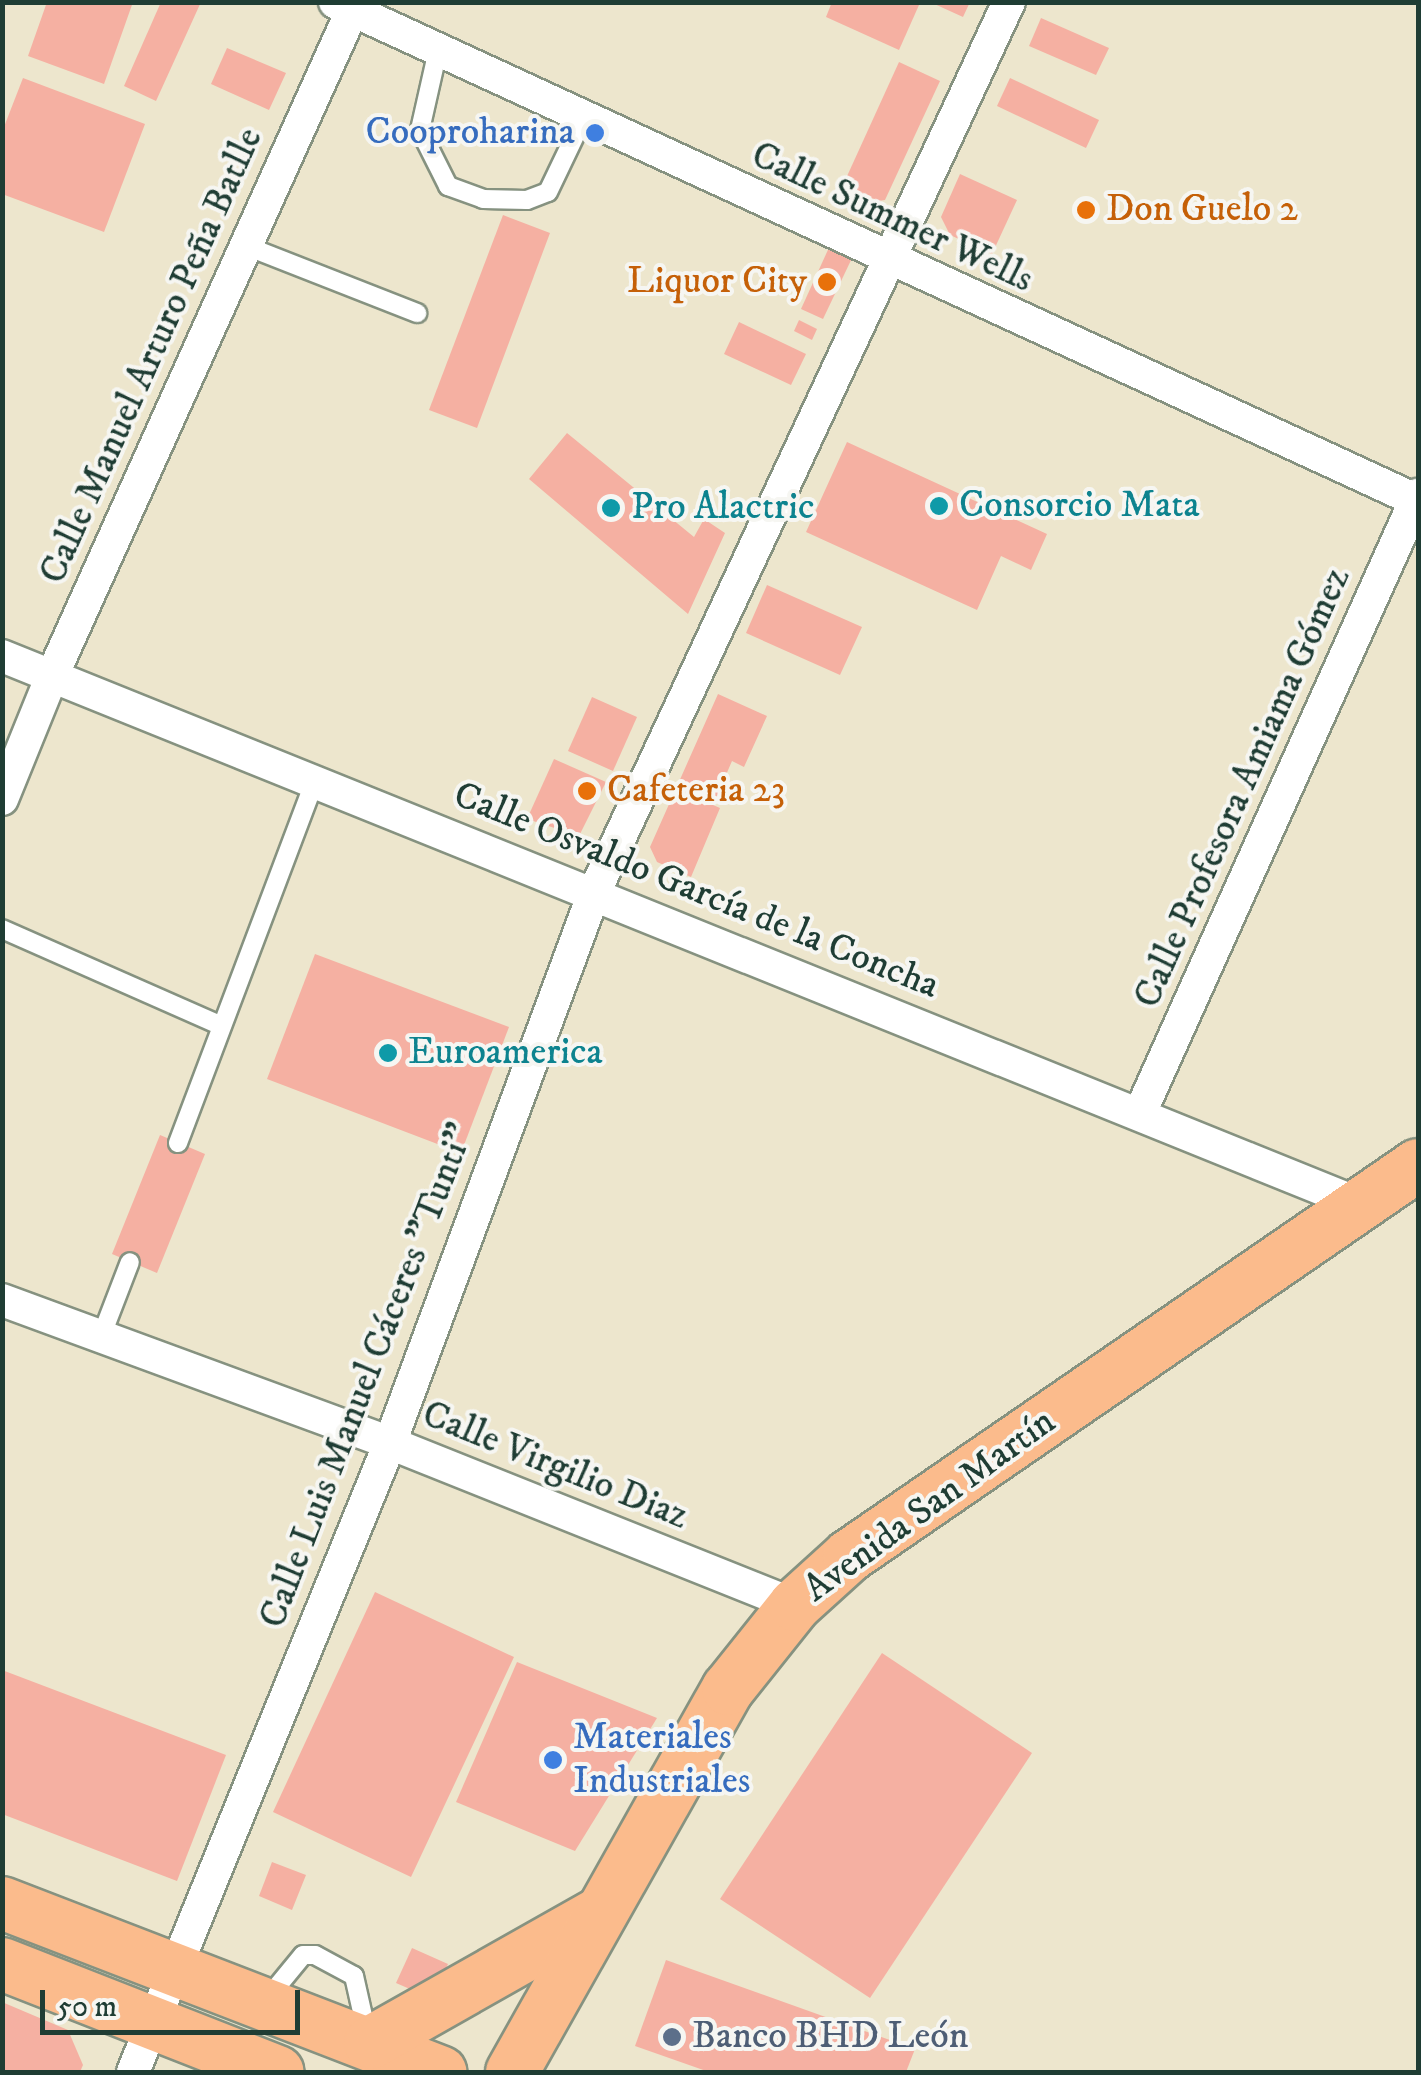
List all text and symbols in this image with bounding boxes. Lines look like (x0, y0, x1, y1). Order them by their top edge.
place label: Cooproharina (365, 110, 575, 156)
street label: Calle Manuel Arturo Peña Batlle (31, 121, 273, 591)
marker: Cooproharina (584, 122, 606, 144)
street label: Calle Summer Wells (744, 133, 1040, 303)
place label: Don Guelo 2 (1106, 187, 1298, 233)
marker: Don Guelo 2 (1075, 199, 1097, 221)
place label: Liquor City (627, 259, 807, 305)
marker: Liquor City (816, 271, 838, 293)
place label: Consorcio Mata (959, 483, 1200, 529)
place label: Pro Alactric (631, 485, 814, 531)
marker: Consorcio Mata (928, 495, 950, 517)
marker: Pro Alactric (600, 497, 622, 519)
street label: Calle Profesora Amiama Gómez (1125, 561, 1361, 1015)
place label: Cafeteria 23 (607, 768, 785, 814)
street label: Calle Osvaldo García de la Concha (447, 773, 945, 1009)
marker: Cafeteria 23 (576, 780, 598, 802)
place label: Euroamerica (408, 1030, 603, 1076)
marker: Euroamerica (377, 1042, 399, 1064)
street label: Calle Luis Manuel Cáceres "Tunti" (251, 1117, 485, 1635)
street label: Calle Virgilio Diaz (415, 1392, 695, 1540)
street label: Avenida San Martín (795, 1399, 1065, 1613)
place label: Materiales Industriales (573, 1715, 750, 1805)
marker: Materiales Industriales (542, 1749, 564, 1771)
scale bar (45, 1970, 305, 2032)
text: 50 m (57, 1989, 117, 2026)
place label: Banco BHD León (692, 2014, 969, 2060)
marker: Banco BHD León (661, 2026, 683, 2048)

